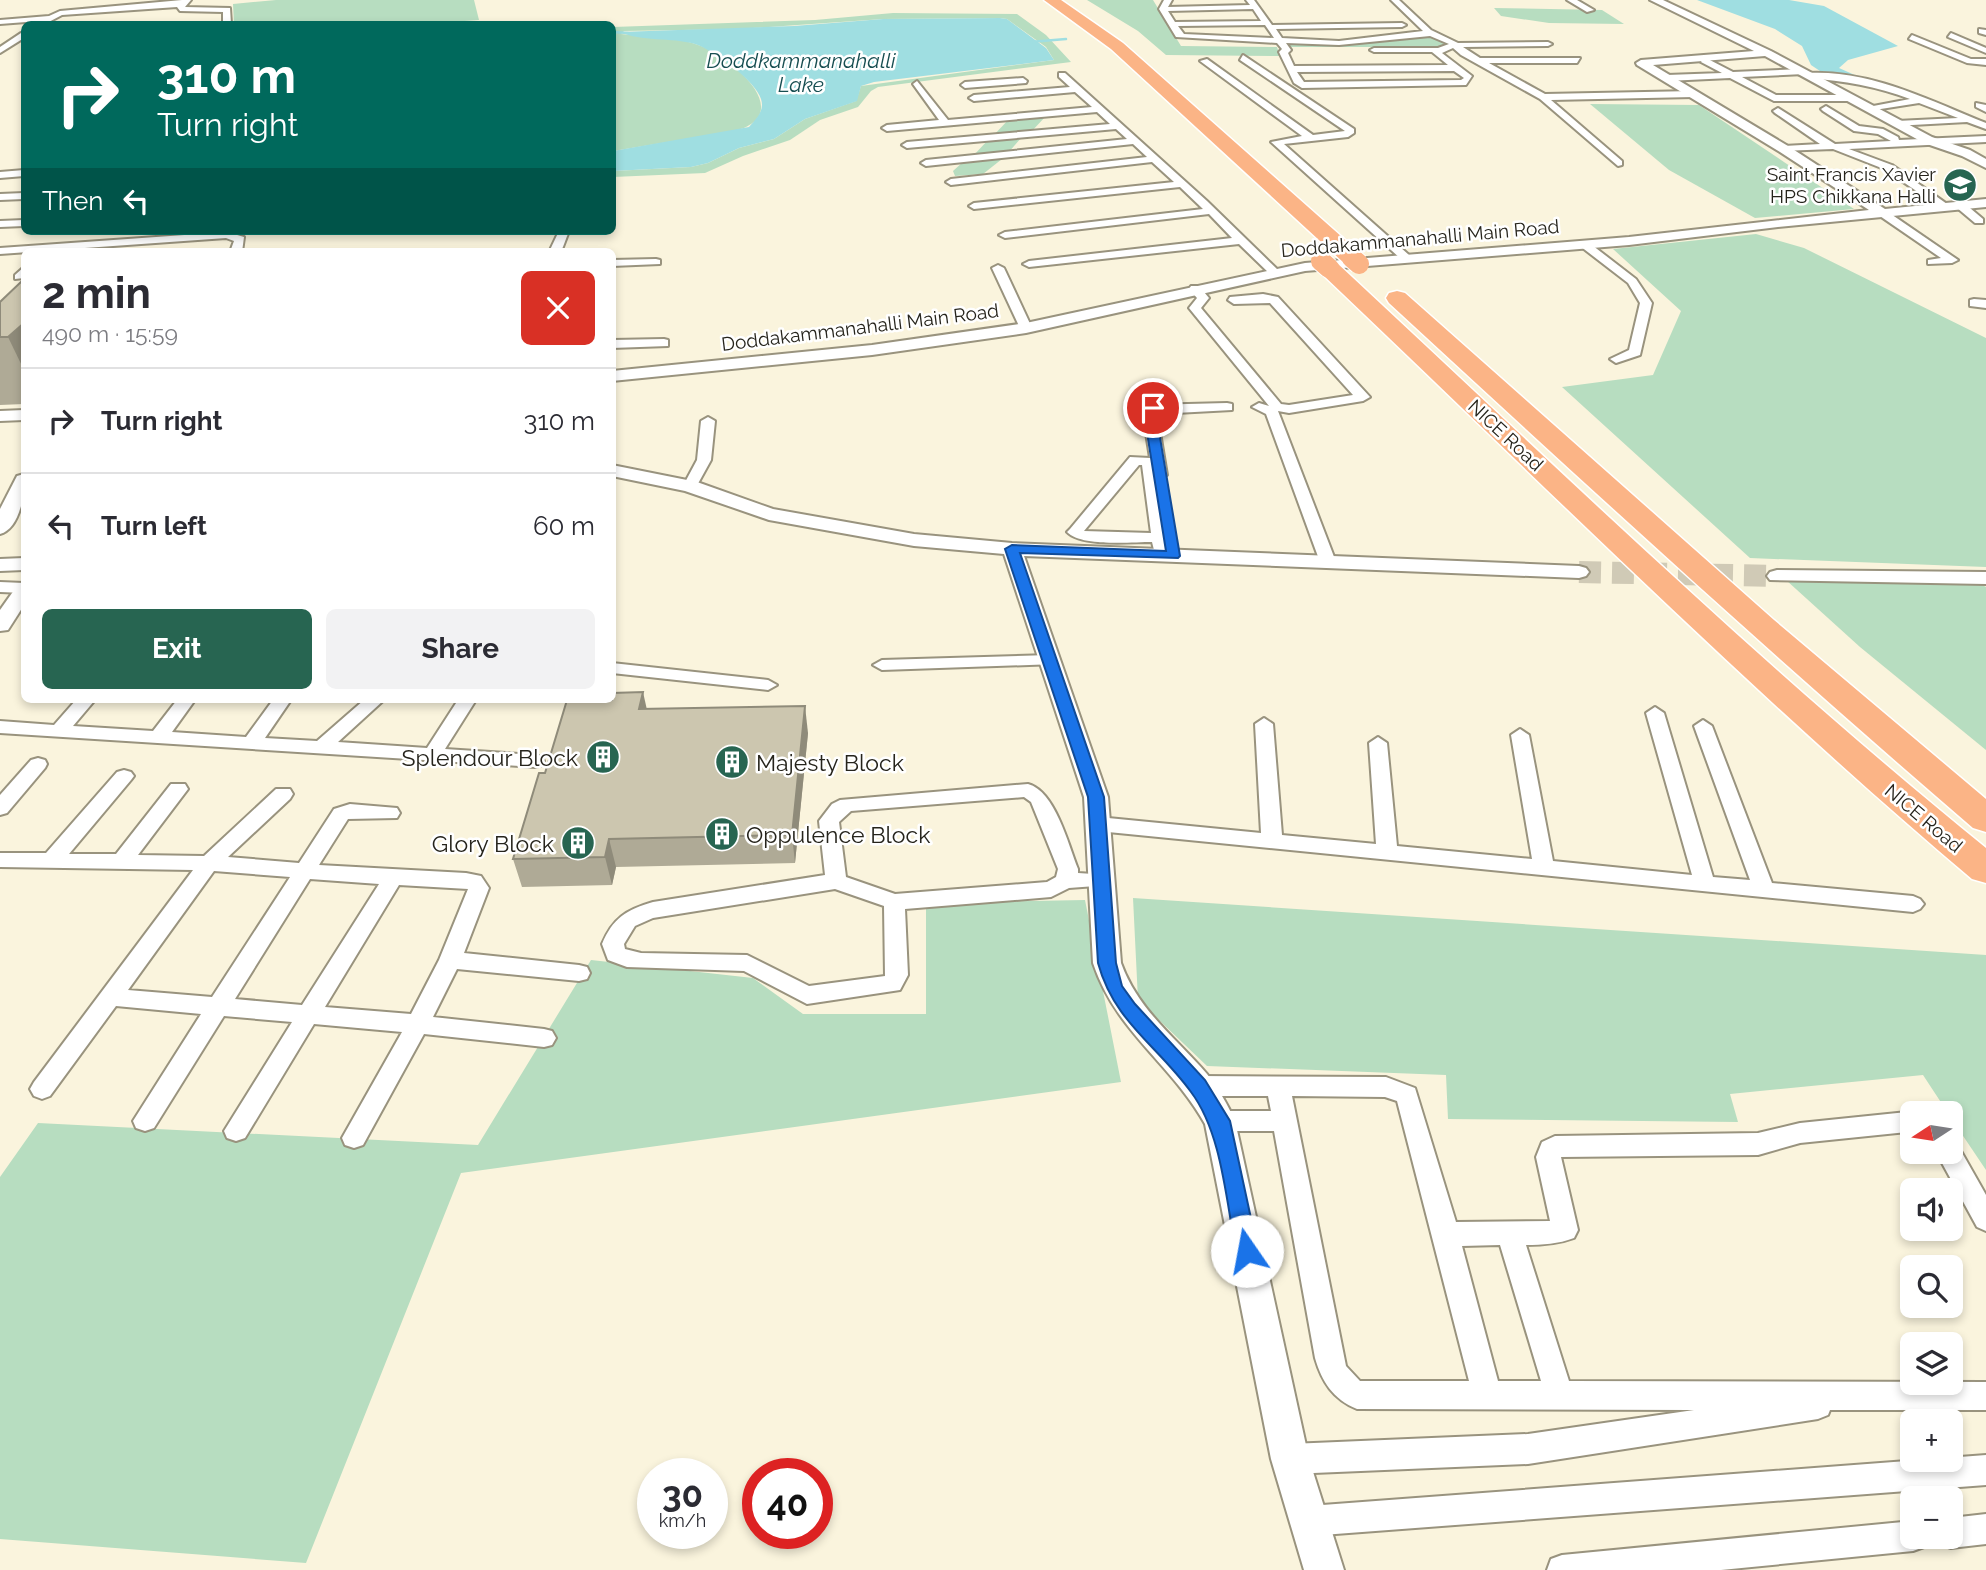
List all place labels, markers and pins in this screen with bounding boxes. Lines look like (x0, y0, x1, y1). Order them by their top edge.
place label: Saint Francis Xavier HPS Chikkana Halli (1767, 163, 1936, 207)
school or university icon: Saint Francis Xavier HPS Chikkana Halli (1941, 166, 1979, 204)
pin (1123, 378, 1183, 438)
building icon: Splendour Block (584, 738, 622, 776)
building icon: Majesty Block (713, 743, 751, 781)
place label: Splendour Block (402, 744, 578, 771)
place label: Majesty Block (756, 749, 904, 776)
building icon: Oppulence Block (703, 815, 741, 853)
place label: Oppulence Block (746, 821, 930, 848)
building icon: Glory Block (559, 824, 597, 862)
place label: Glory Block (432, 830, 554, 857)

